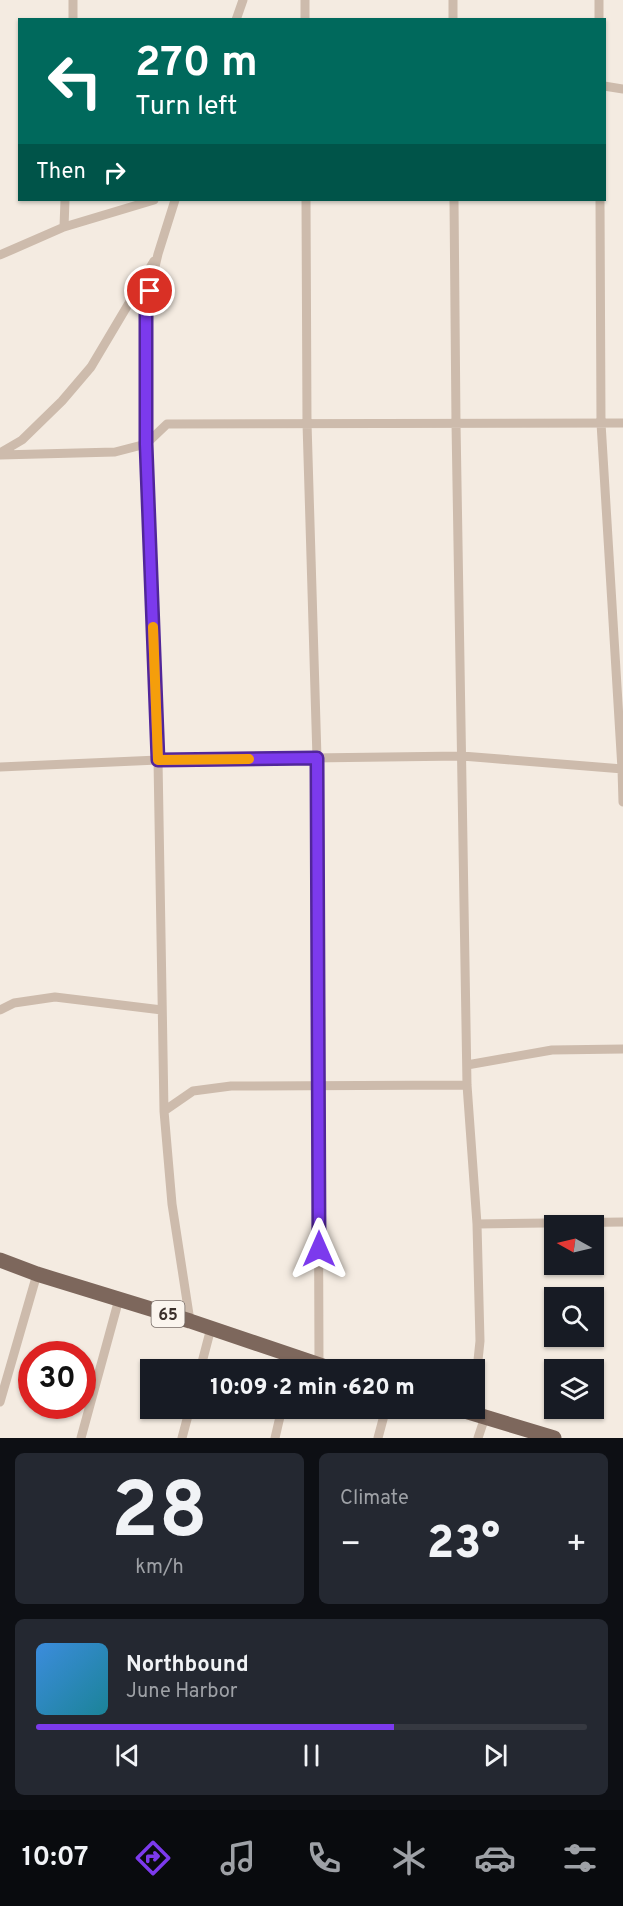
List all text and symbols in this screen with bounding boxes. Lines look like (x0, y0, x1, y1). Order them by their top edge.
text: 270 m (135, 38, 258, 91)
icon: left (36, 42, 114, 120)
text: Turn left (135, 90, 237, 124)
icon: right (98, 156, 131, 189)
text: Then (36, 159, 86, 186)
pin (124, 265, 175, 316)
icon: arrive (133, 274, 166, 307)
north arrow (544, 1215, 604, 1275)
map controls (544, 1215, 604, 1419)
position arrow (287, 1217, 351, 1281)
button: search (544, 1287, 604, 1347)
road number: 65 (152, 1301, 184, 1327)
speed limit sign: 30 (18, 1341, 96, 1419)
button: layers (544, 1359, 604, 1419)
text: 10:09 · 2 min · 620 m (210, 1375, 415, 1402)
text: 28 (111, 1466, 208, 1565)
text: Climate (340, 1486, 409, 1512)
text: 23° (427, 1517, 500, 1574)
text: − (340, 1525, 361, 1567)
text: + (566, 1525, 587, 1567)
text: km/h (135, 1555, 184, 1581)
text: Northbound (126, 1652, 249, 1679)
text: June Harbor (126, 1679, 238, 1705)
icon: previous (111, 1739, 144, 1772)
icon: pause (295, 1739, 328, 1772)
icon: next (479, 1739, 512, 1772)
icon: directions (132, 1837, 174, 1879)
icon: music (217, 1837, 259, 1879)
icon: phone (303, 1837, 345, 1879)
icon: climate (388, 1837, 430, 1879)
icon: car (474, 1837, 516, 1879)
icon: filters (559, 1837, 601, 1879)
text: 10:07 (22, 1841, 89, 1875)

